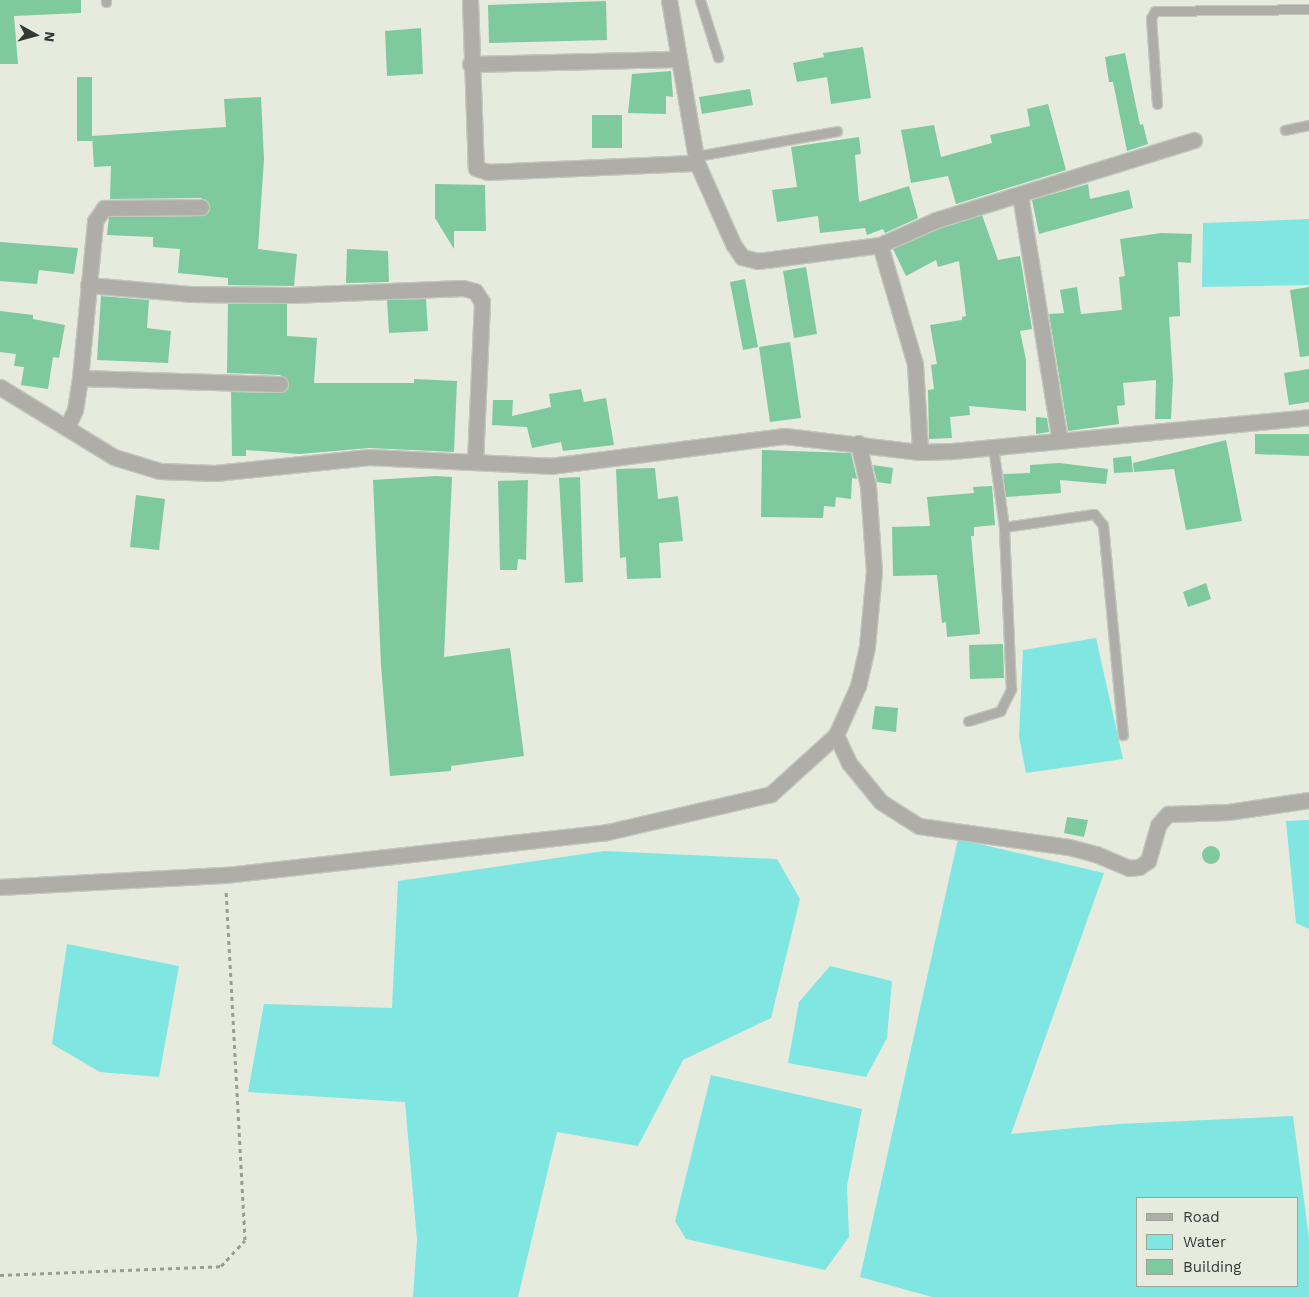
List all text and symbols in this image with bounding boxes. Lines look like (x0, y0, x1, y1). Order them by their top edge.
north arrow (10, 10, 60, 60)
text: N (41, 31, 58, 43)
legend (1136, 1197, 1299, 1287)
text: Road (1183, 1208, 1220, 1226)
text: Water (1183, 1233, 1226, 1251)
text: Building (1183, 1258, 1241, 1276)

